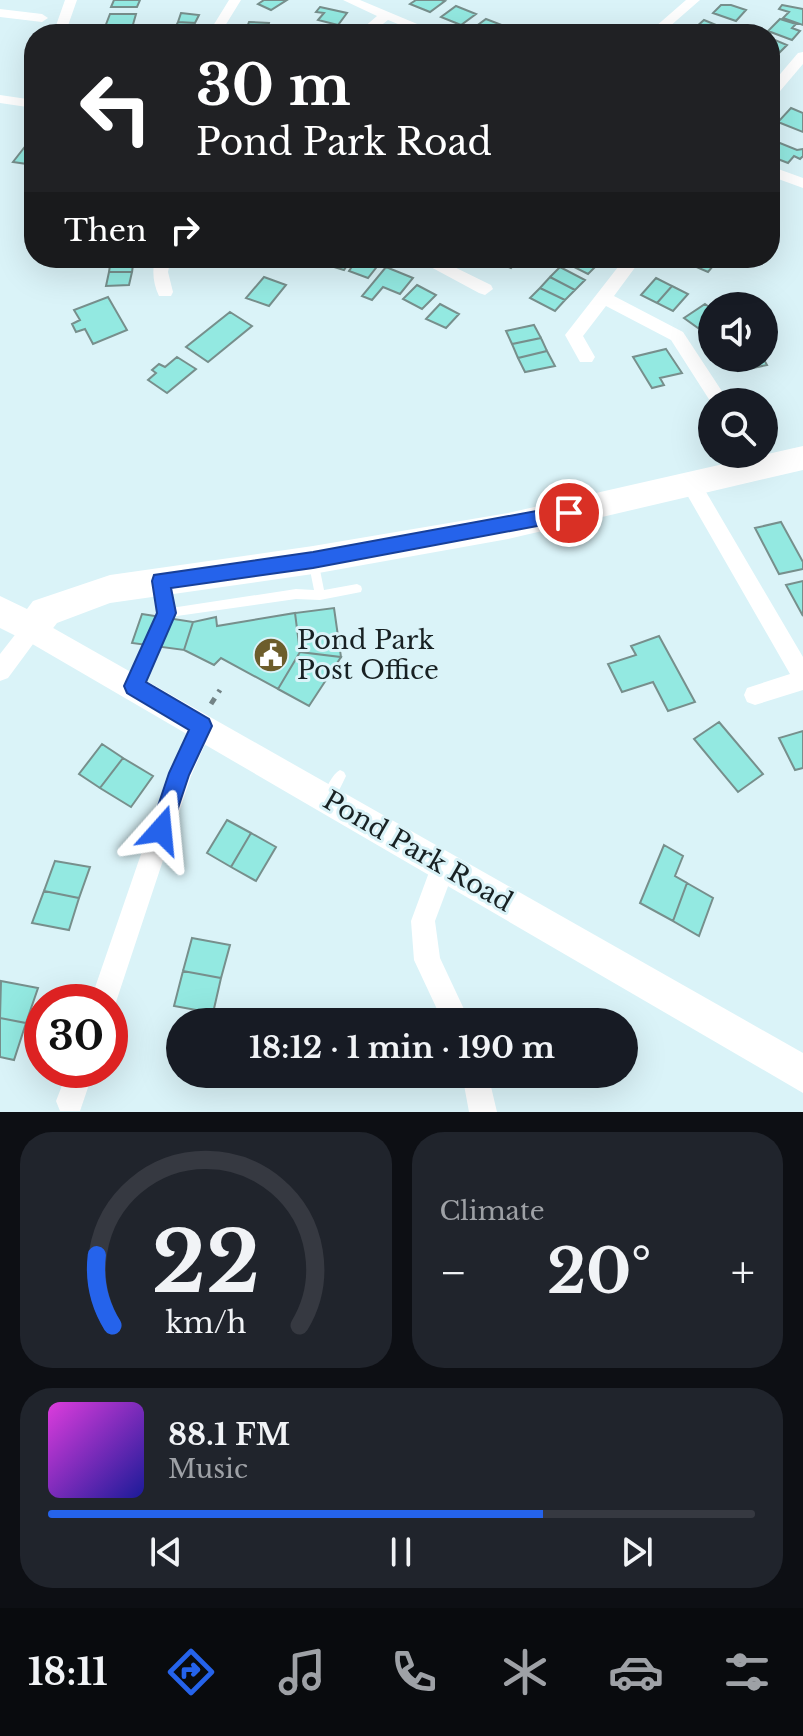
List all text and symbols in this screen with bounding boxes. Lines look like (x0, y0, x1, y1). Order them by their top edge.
text: 30 m (196, 51, 351, 120)
icon: left (64, 56, 168, 160)
text: Pond Park Road (196, 120, 492, 165)
icon: right (163, 208, 207, 252)
text: Then (64, 212, 147, 249)
map controls (698, 292, 778, 468)
button: sound (698, 292, 778, 372)
button: search (698, 388, 778, 468)
pin (535, 479, 603, 547)
icon: arrive (547, 491, 591, 535)
place label: Pond Park Post Office (297, 624, 439, 686)
public building icon: Pond Park Post Office (252, 636, 290, 674)
street label: Pond Park Road (317, 784, 519, 918)
position arrow (119, 788, 203, 872)
speed limit sign: 30 (24, 984, 128, 1088)
text: 18:12 · 1 min · 190 m (249, 1029, 555, 1066)
text: Climate (440, 1195, 545, 1227)
text: 22 (152, 1211, 260, 1314)
text: 20° (547, 1235, 651, 1309)
text: − (440, 1245, 467, 1300)
text: + (731, 1245, 755, 1300)
text: km/h (165, 1305, 246, 1341)
text: 88.1 FM (168, 1416, 290, 1453)
text: Music (168, 1453, 248, 1485)
icon: previous (144, 1530, 188, 1574)
icon: pause (379, 1530, 423, 1574)
icon: next (615, 1530, 659, 1574)
icon: directions (163, 1644, 219, 1700)
icon: music (274, 1644, 330, 1700)
icon: phone (386, 1644, 442, 1700)
icon: climate (497, 1644, 553, 1700)
icon: car (608, 1644, 664, 1700)
icon: filters (719, 1644, 775, 1700)
text: 18:11 (28, 1650, 108, 1695)

